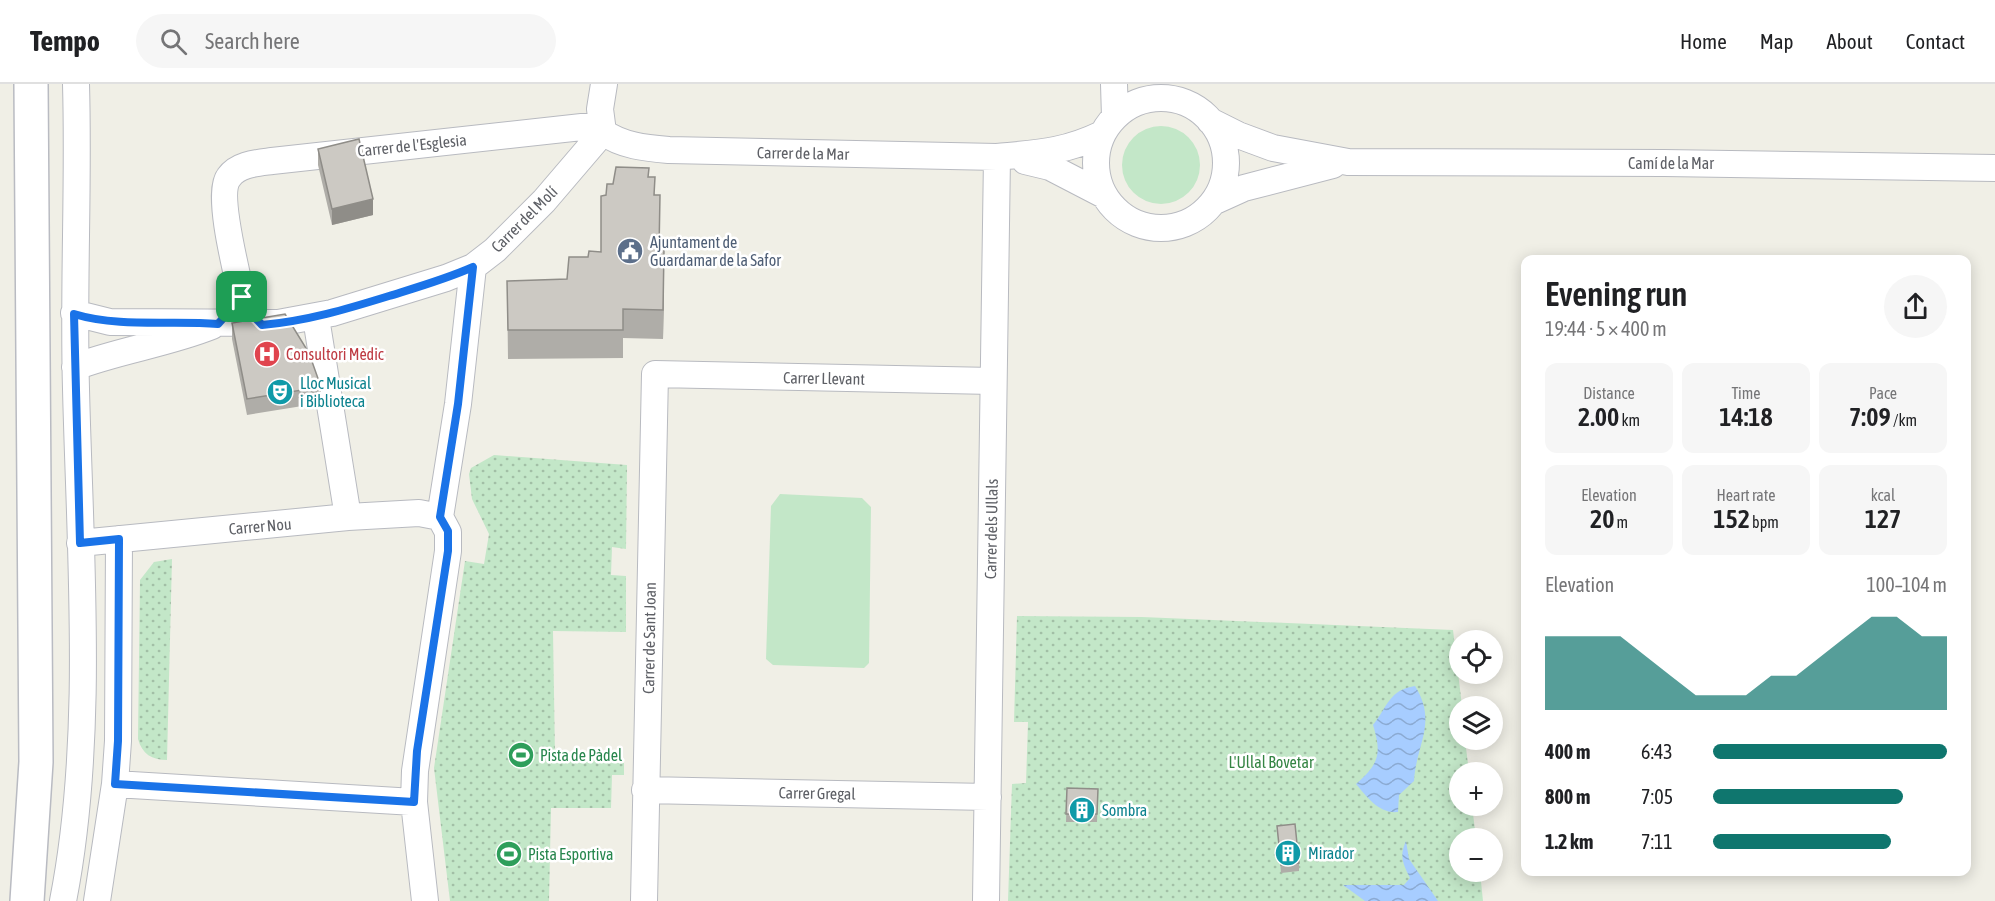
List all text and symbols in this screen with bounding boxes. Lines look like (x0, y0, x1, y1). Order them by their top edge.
search box (136, 14, 556, 68)
text: Tempo (30, 25, 100, 57)
icon: search (157, 25, 190, 58)
text: Search here (205, 28, 300, 54)
text: Home (1680, 29, 1727, 53)
text: Map (1760, 29, 1794, 53)
text: About (1827, 29, 1873, 53)
text: Contact (1906, 29, 1965, 53)
street label: Carrer de l'Esglesia (357, 130, 468, 161)
street label: Carrer de la Mar (757, 143, 849, 163)
street label: Camí de la Mar (1628, 154, 1714, 172)
street label: Carrer del Molí (487, 182, 561, 256)
place label: Ajuntament de Guardamar de la Safor (650, 233, 781, 269)
public building icon: Ajuntament de Guardamar de la Safor (615, 236, 645, 266)
pin (216, 271, 267, 322)
text: Evening run (1545, 275, 1687, 313)
button: share (1884, 275, 1947, 338)
icon: arrive (225, 280, 258, 313)
text: 19:44 · 5 × 400 m (1545, 317, 1667, 340)
hospital icon: Consultori Mèdic (252, 339, 282, 369)
place label: Consultori Mèdic (286, 345, 384, 363)
street label: Carrer Llevant (783, 368, 865, 388)
place label: Lloc Musical i Biblioteca (300, 374, 372, 410)
theatre icon: Lloc Musical i Biblioteca (265, 377, 295, 407)
text: Distance (1583, 384, 1635, 402)
text: Time (1731, 384, 1761, 402)
text: Pace (1869, 384, 1897, 402)
text: 2.00 (1578, 402, 1619, 432)
text: 14:18 (1719, 402, 1773, 432)
text: 7:09 (1849, 402, 1891, 432)
text: km (1619, 411, 1640, 429)
text: /km (1891, 411, 1917, 429)
street label: Carrer dels Ullals (981, 478, 1001, 579)
text: Elevation (1581, 486, 1637, 504)
text: Heart rate (1717, 486, 1775, 504)
text: kcal (1871, 486, 1895, 504)
text: 20 (1590, 504, 1614, 534)
text: 152 (1713, 504, 1750, 534)
text: 127 (1865, 504, 1901, 534)
text: m (1614, 513, 1628, 531)
text: bpm (1750, 513, 1779, 531)
street label: Carrer Nou (228, 514, 292, 538)
text: Elevation (1545, 573, 1614, 596)
text: 100–104 m (1866, 573, 1947, 596)
street label: Carrer de Sant Joan (639, 582, 659, 694)
map controls (1449, 630, 1503, 882)
button: locate (1449, 630, 1503, 684)
button: layers (1449, 696, 1503, 750)
sports icon: Pista de Pàdel (506, 740, 536, 770)
text: 400 m (1545, 740, 1590, 763)
text: 6:43 (1641, 740, 1673, 763)
place label: Pista de Pàdel (540, 746, 623, 764)
park label: L'Ullal Bovetar (1228, 753, 1314, 771)
button: + (1449, 762, 1503, 816)
street label: Carrer Gregal (778, 783, 856, 804)
text: 800 m (1545, 785, 1590, 808)
text: 7:05 (1641, 785, 1673, 808)
building icon: Sombra (1067, 795, 1097, 825)
place label: Sombra (1102, 801, 1147, 819)
button: − (1449, 828, 1503, 882)
text: 1.2 km (1545, 830, 1593, 853)
text: 7:11 (1641, 830, 1673, 853)
building icon: Mirador (1273, 838, 1303, 868)
sports icon: Pista Esportiva (494, 839, 524, 869)
place label: Mirador (1308, 844, 1354, 862)
place label: Pista Esportiva (528, 845, 613, 864)

